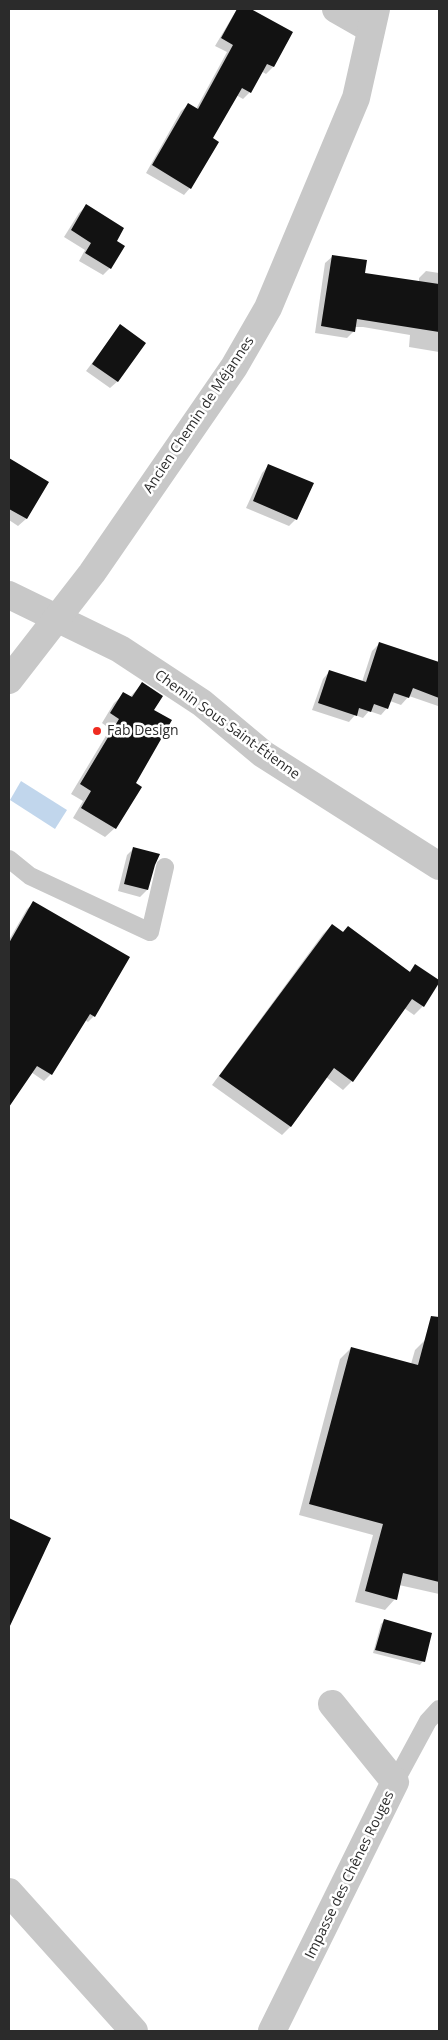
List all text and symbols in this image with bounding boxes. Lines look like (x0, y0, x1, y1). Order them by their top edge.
street label: Ancien Chemin de Méjannes (140, 334, 258, 496)
street label: Chemin Sous Saint-Étienne (151, 667, 303, 783)
place label: Fab Design (107, 723, 179, 739)
marker: Fab Design (91, 725, 103, 737)
street label: Impasse des Chênes Rouges (302, 1788, 398, 1962)

